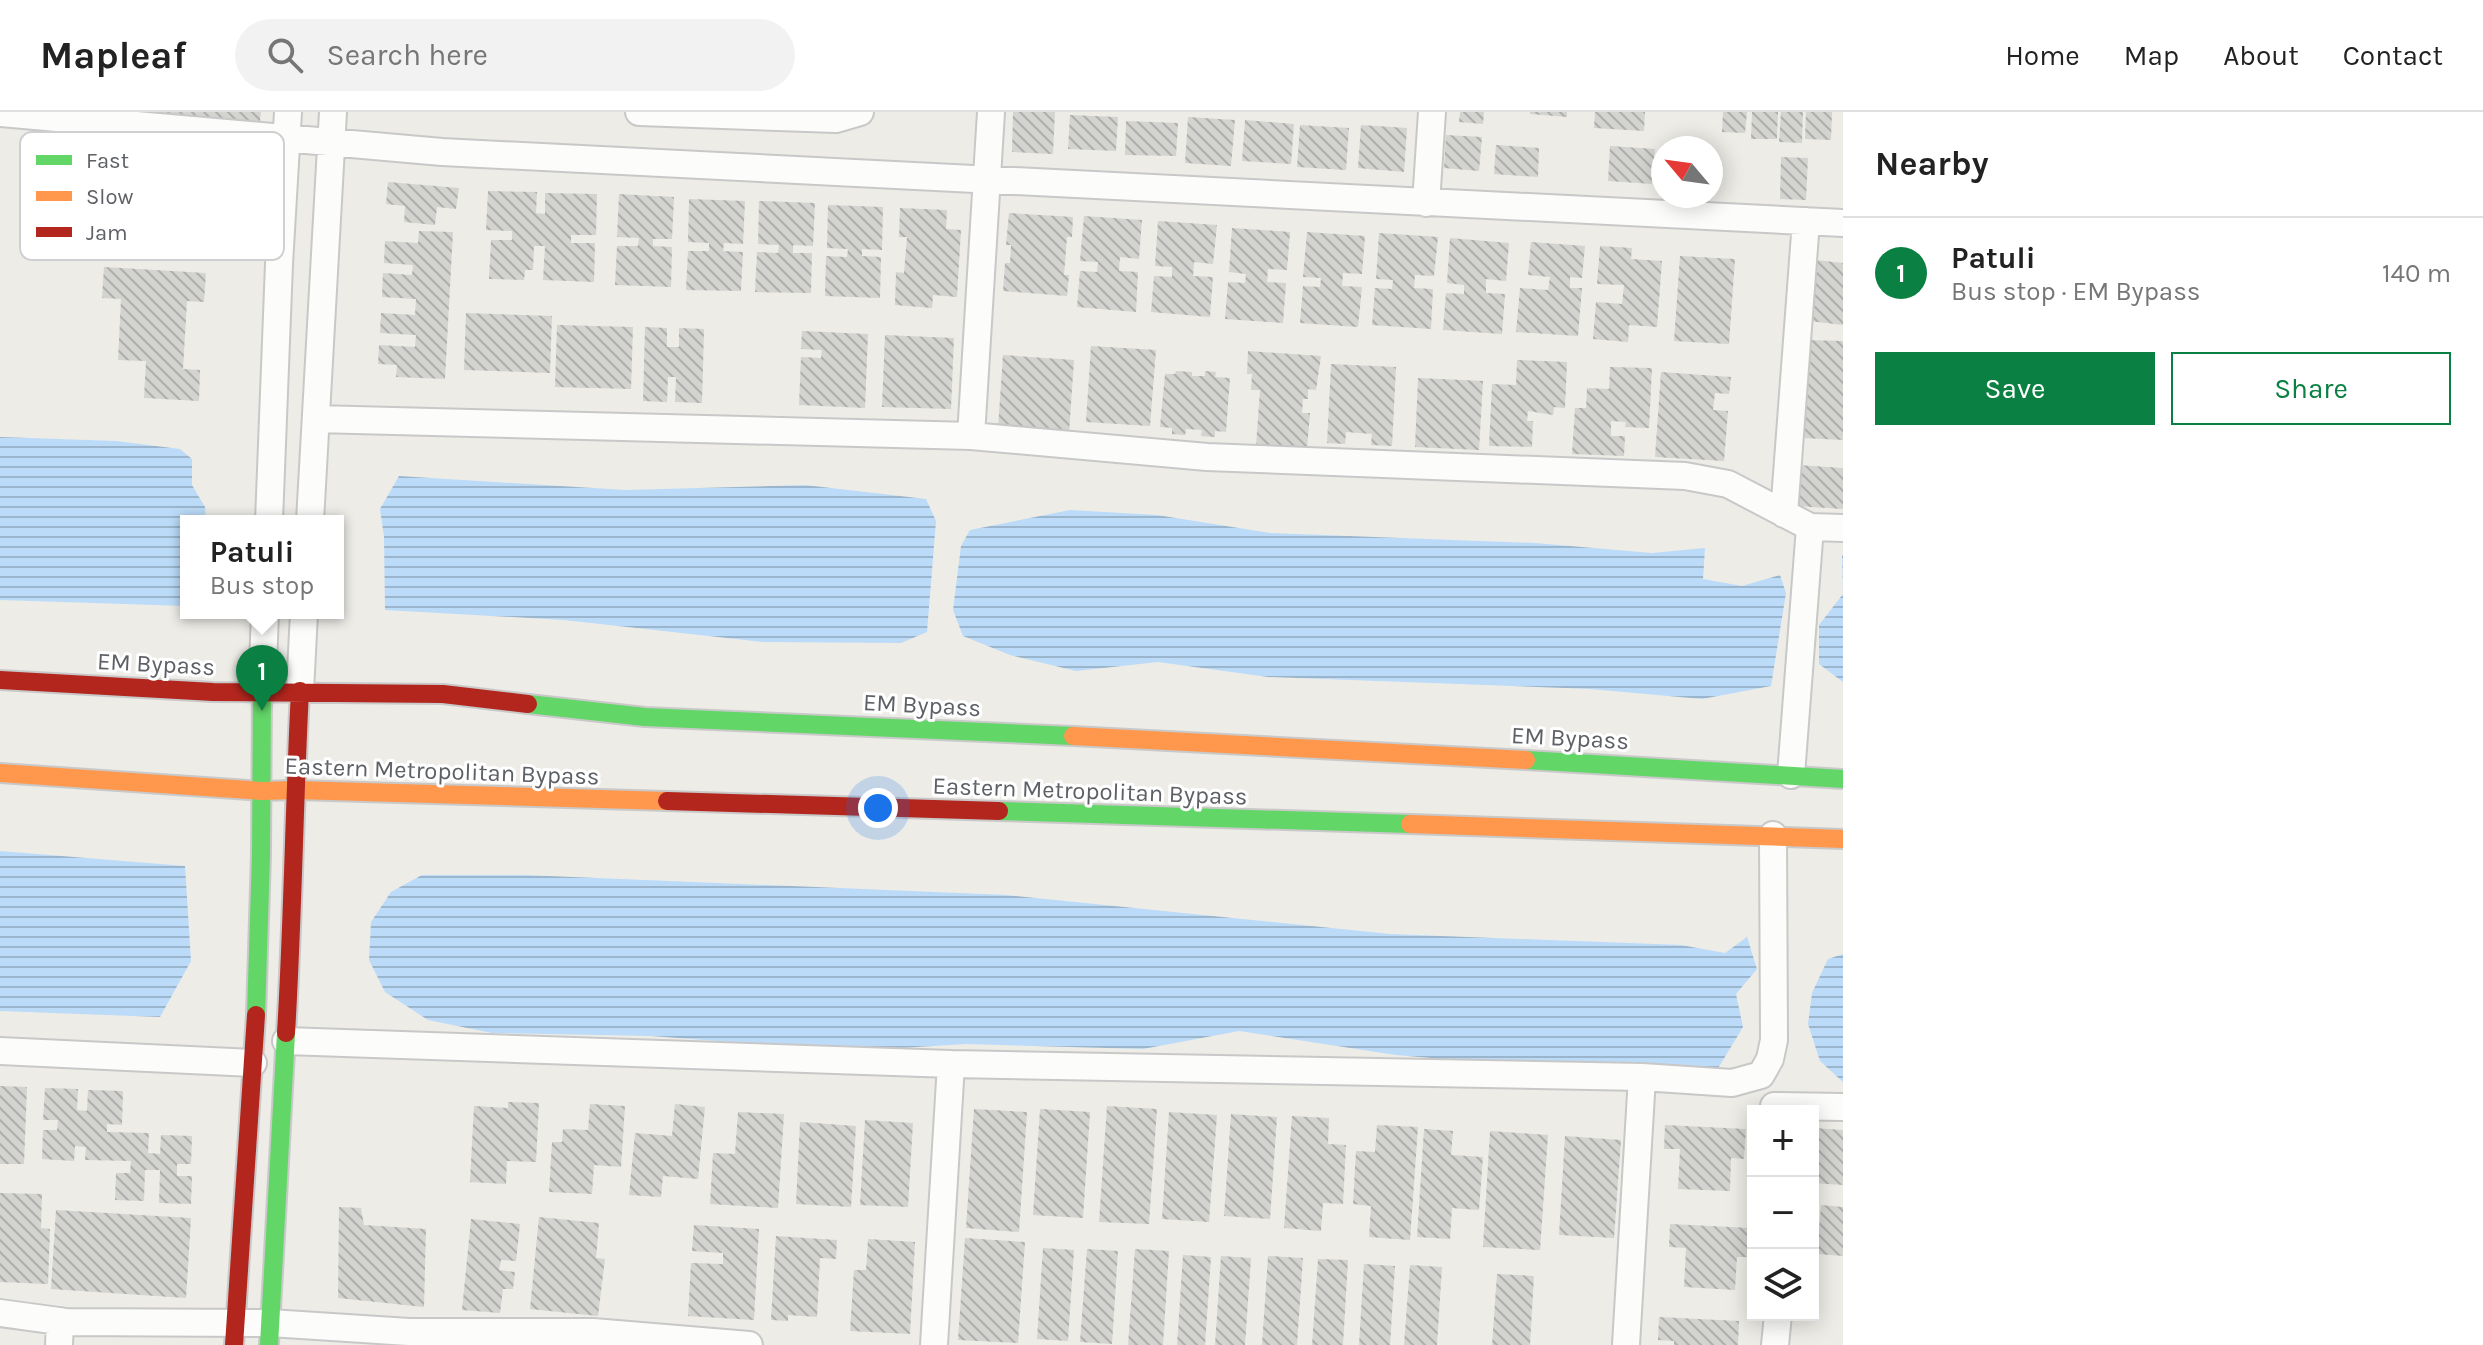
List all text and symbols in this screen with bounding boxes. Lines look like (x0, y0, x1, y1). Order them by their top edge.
search box (235, 19, 795, 91)
text: Mapleaf (40, 33, 187, 78)
icon: search (263, 33, 307, 77)
text: Search here (327, 37, 488, 73)
text: Home (2005, 39, 2080, 72)
text: Map (2124, 39, 2179, 72)
text: About (2223, 39, 2299, 72)
text: Contact (2343, 39, 2443, 72)
legend (20, 132, 284, 260)
north arrow (1651, 136, 1723, 208)
text: Nearby (1875, 144, 1989, 184)
text: Fast (86, 148, 129, 174)
text: Slow (86, 184, 133, 210)
text: Jam (86, 220, 128, 246)
text: Patuli (1951, 240, 2036, 276)
text: 1 (1896, 258, 1906, 289)
text: 140 m (2382, 258, 2451, 289)
text: Bus stop · EM Bypass (1951, 276, 2200, 307)
button: Save (1875, 352, 2155, 425)
button: Share (2171, 352, 2451, 425)
popup (180, 515, 344, 619)
text: Patuli (210, 534, 294, 570)
text: Bus stop (210, 570, 314, 601)
pin: 1 (236, 645, 288, 711)
street label: EM Bypass (96, 647, 216, 681)
street label: EM Bypass (862, 688, 982, 722)
street label: EM Bypass (1510, 721, 1630, 755)
street label: Eastern Metropolitan Bypass (284, 752, 600, 790)
street label: Eastern Metropolitan Bypass (932, 772, 1248, 810)
your location (858, 788, 898, 828)
map controls (1747, 1105, 1819, 1321)
button: + (1747, 1105, 1819, 1177)
button: − (1747, 1177, 1819, 1249)
button: layers (1747, 1249, 1819, 1321)

